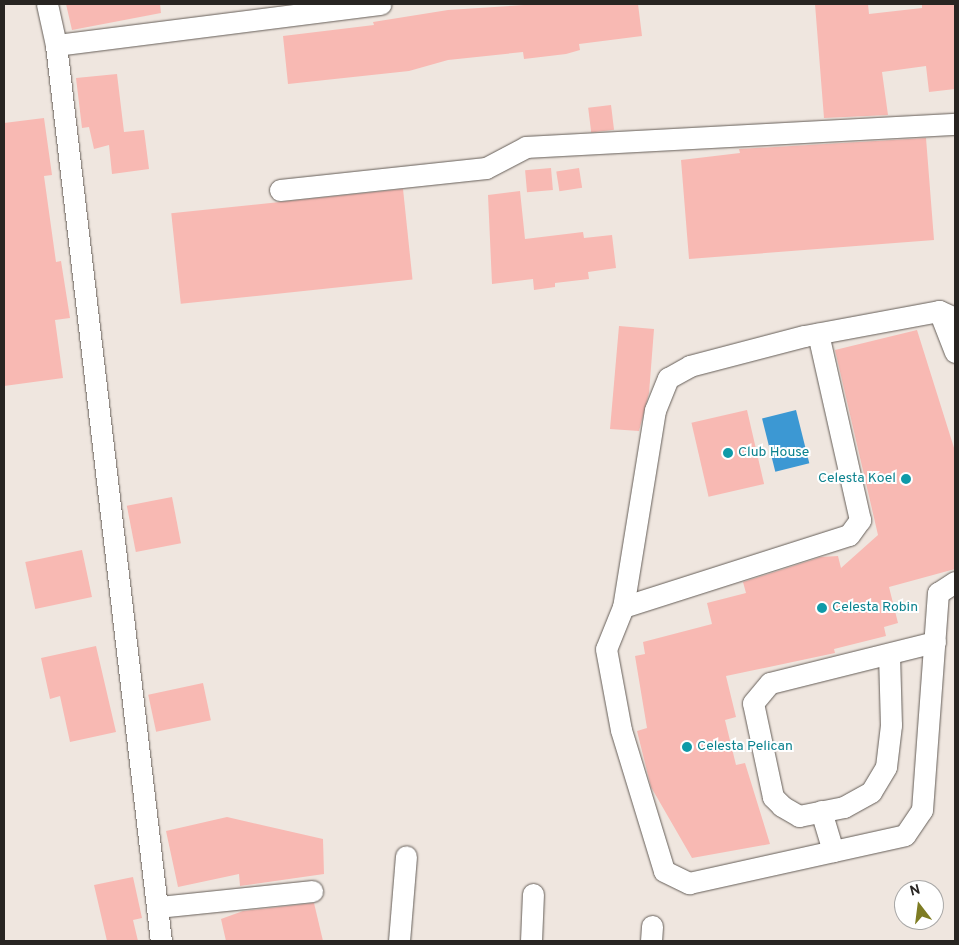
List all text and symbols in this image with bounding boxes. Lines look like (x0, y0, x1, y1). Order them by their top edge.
place label: Club House (738, 445, 809, 461)
marker: Club House (722, 447, 734, 459)
place label: Celesta Koel (818, 471, 896, 487)
marker: Celesta Koel (900, 473, 912, 485)
place label: Celesta Robin (832, 600, 918, 616)
marker: Celesta Robin (816, 602, 828, 614)
place label: Celesta Pelican (697, 739, 793, 755)
marker: Celesta Pelican (681, 741, 693, 753)
north arrow (894, 880, 944, 930)
text: N (908, 881, 922, 901)

